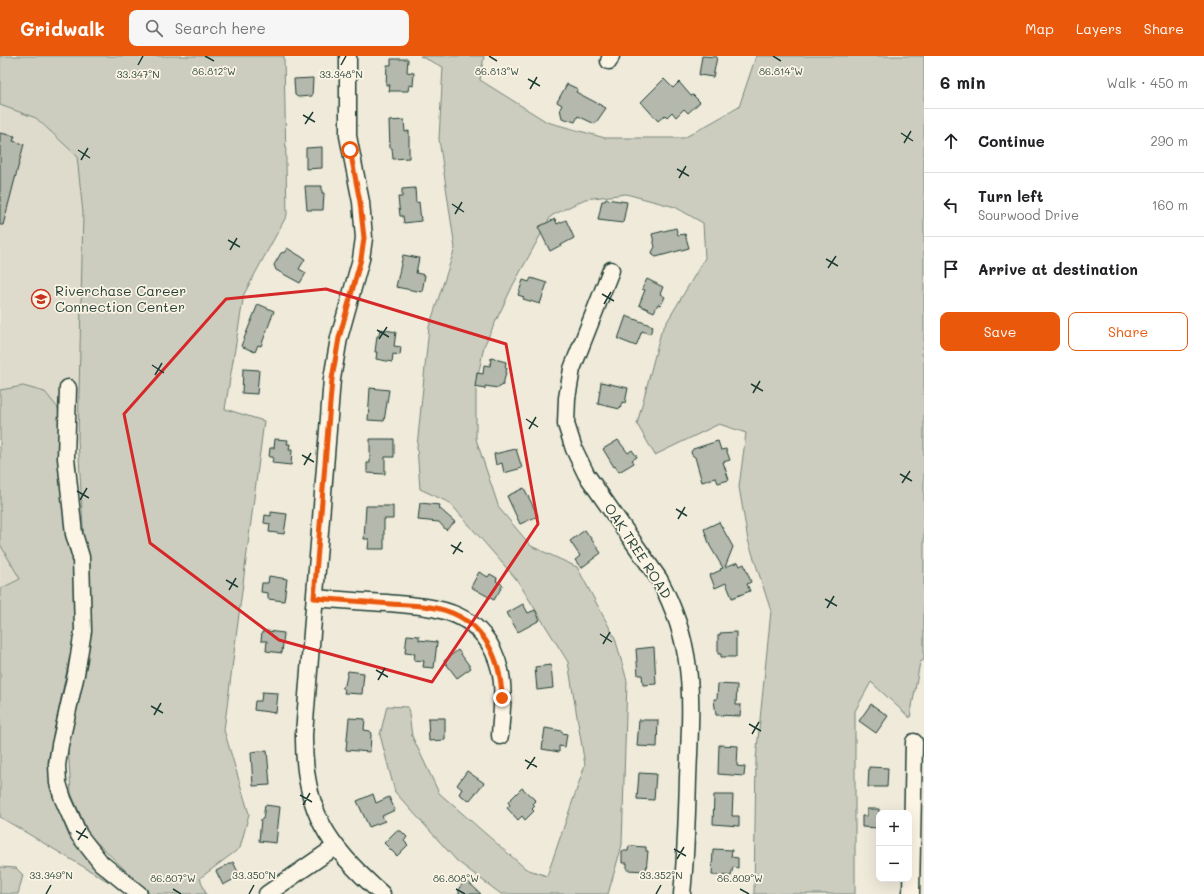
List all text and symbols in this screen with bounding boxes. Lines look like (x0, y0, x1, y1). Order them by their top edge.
search box (129, 10, 409, 46)
text: Gridwalk (20, 16, 105, 41)
icon: search (143, 17, 165, 39)
text: Search here (175, 18, 266, 38)
text: Map (1025, 19, 1054, 38)
text: Layers (1076, 19, 1122, 38)
text: Share (1144, 19, 1184, 38)
text: 86.812°W (192, 64, 236, 78)
text: 86.813°W (475, 64, 519, 78)
text: 86.814°W (759, 64, 803, 78)
text: 33.347°N (116, 67, 160, 81)
text: 33.348°N (319, 67, 363, 81)
text: 6 min (940, 71, 985, 93)
text: Walk · 450 m (1107, 74, 1188, 91)
icon: ahead (940, 130, 962, 152)
text: Continue (978, 131, 1045, 151)
text: 290 m (1151, 132, 1188, 149)
route start (341, 141, 359, 159)
text: Turn left (978, 186, 1043, 206)
icon: left (940, 194, 962, 216)
text: 160 m (1152, 196, 1188, 213)
text: Sourwood Drive (978, 206, 1079, 223)
icon: arrive (940, 258, 962, 280)
text: Arrive at destination (978, 259, 1138, 279)
place label: Riverchase Career Connection Center (55, 281, 186, 316)
school or university icon: Riverchase Career Connection Center (30, 288, 52, 310)
button: Save (940, 312, 1060, 351)
button: Share (1068, 312, 1188, 351)
street label: OAK TREE ROAD (600, 499, 676, 602)
route end (493, 689, 511, 707)
map controls (876, 810, 912, 882)
button: + (876, 810, 912, 846)
button: − (876, 846, 912, 882)
text: 33.349°N (29, 868, 73, 882)
text: 33.350°N (232, 868, 276, 882)
text: 33.352°N (639, 868, 683, 882)
text: 86.807°W (150, 871, 196, 885)
text: 86.808°W (433, 871, 479, 885)
text: 86.809°W (717, 871, 763, 885)

